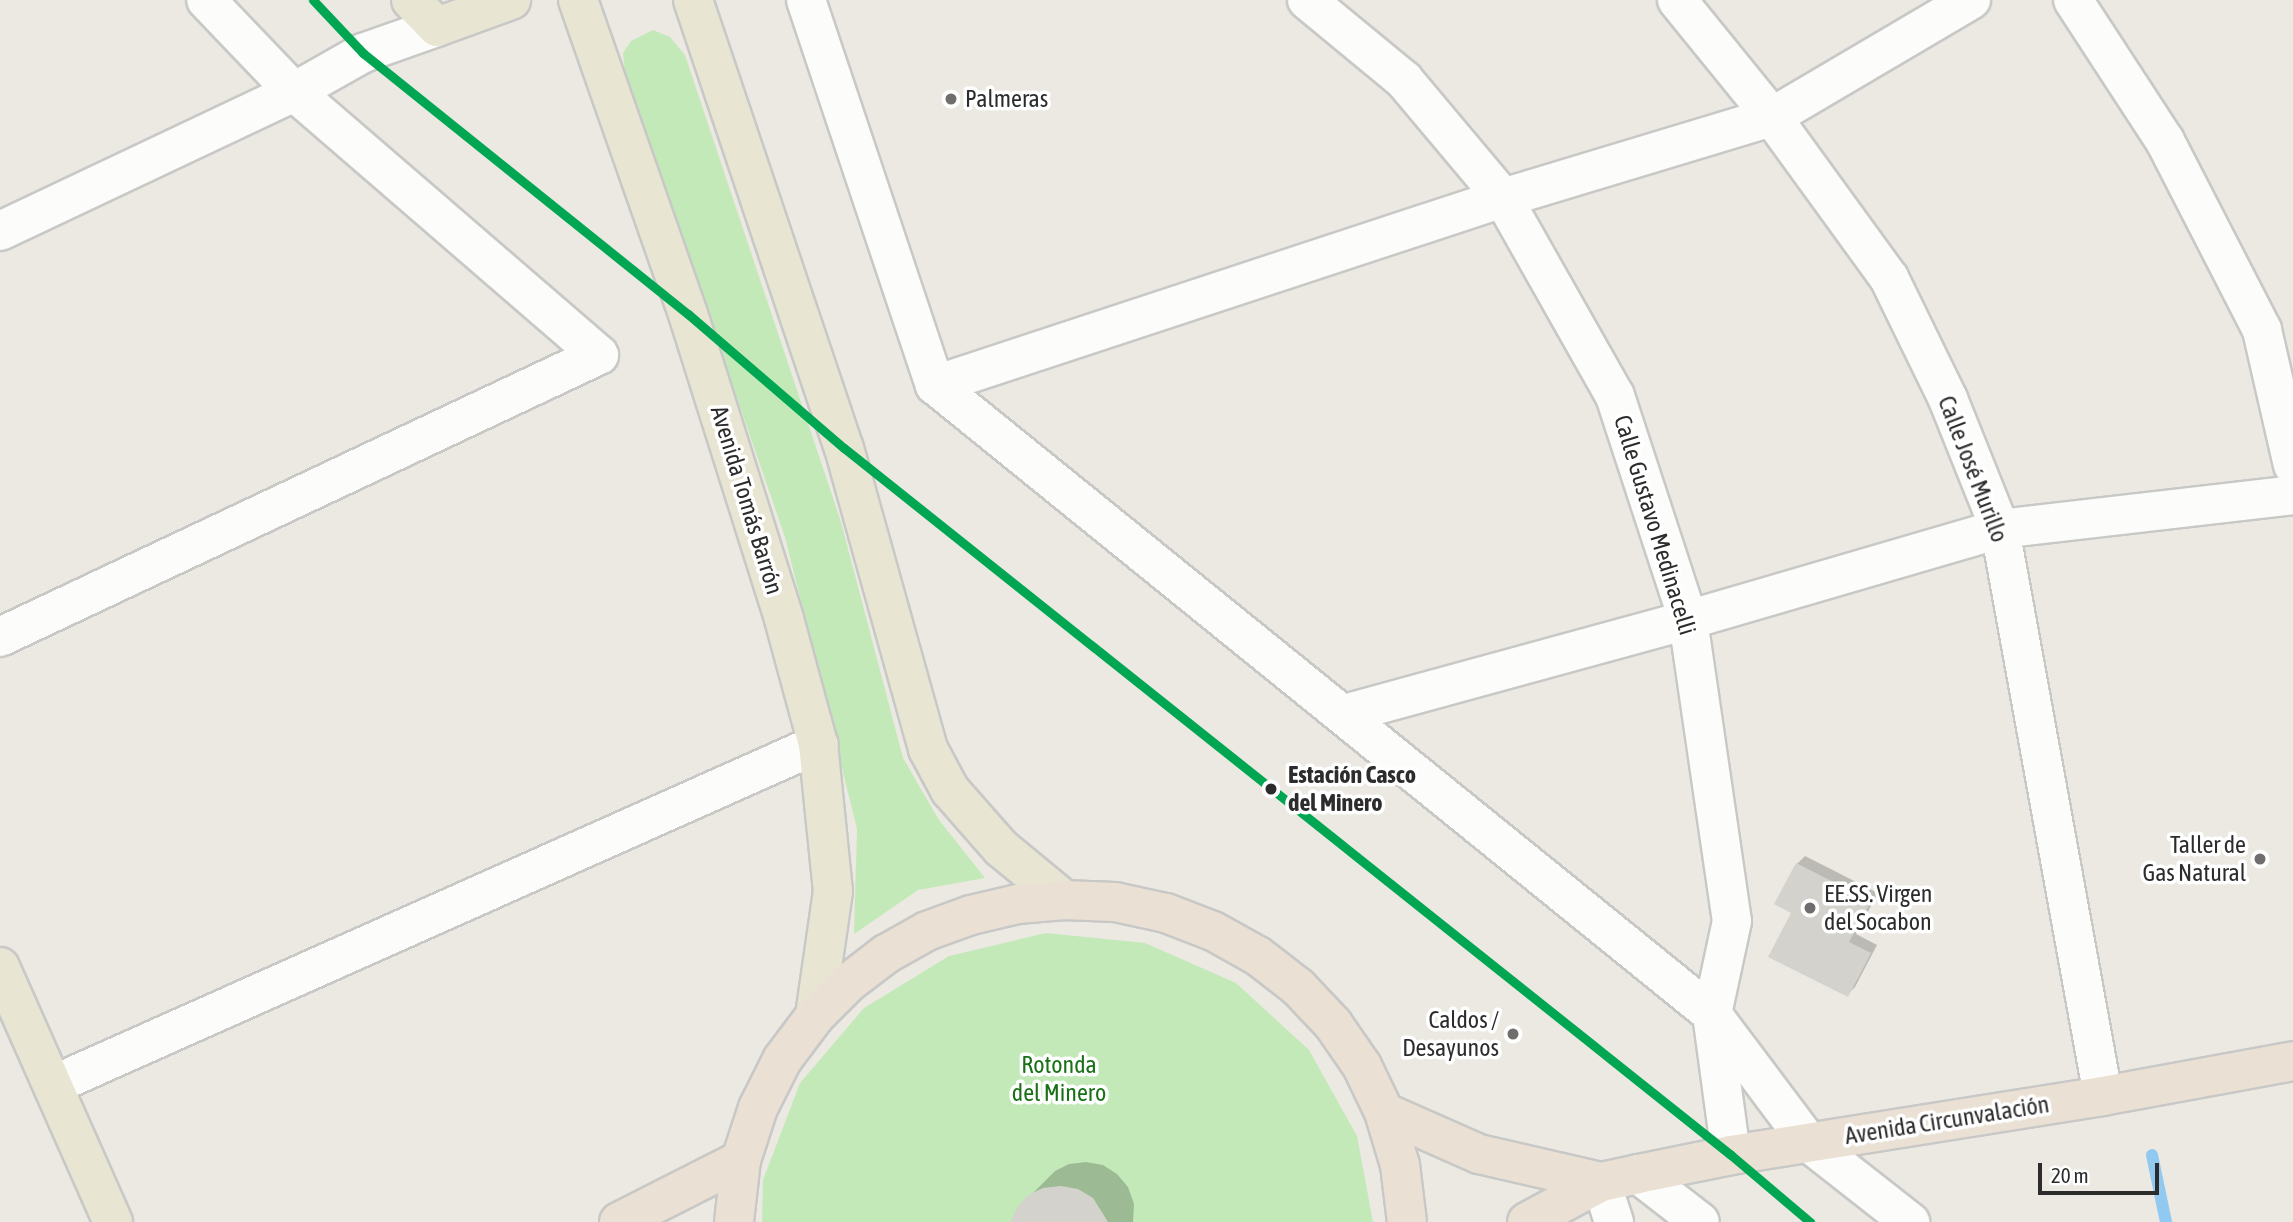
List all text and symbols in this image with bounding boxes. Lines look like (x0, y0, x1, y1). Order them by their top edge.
place label: Palmeras (965, 85, 1048, 113)
marker: Palmeras (943, 91, 959, 107)
street label: Calle José Murillo (1932, 392, 2014, 546)
street label: Avenida Tomás Barrón (705, 402, 789, 598)
street label: Calle Gustavo Medinacelli (1608, 412, 1702, 638)
place label: Estación Casco del Minero (1288, 761, 1416, 817)
marker: Estación Casco del Minero (1260, 778, 1282, 800)
place label: Taller de Gas Natural (2142, 831, 2246, 887)
marker: Taller de Gas Natural (2252, 851, 2268, 867)
place label: EE.SS. Virgen del Socabon (1824, 880, 1932, 936)
marker: EE.SS. Virgen del Socabon (1802, 900, 1818, 916)
place label: Caldos / Desayunos (1402, 1006, 1499, 1062)
marker: Caldos / Desayunos (1505, 1026, 1521, 1042)
park label: Rotonda del Minero (1012, 1051, 1106, 1107)
street label: Avenida Circunvalación (1843, 1090, 2051, 1150)
scale bar (2041, 1148, 2162, 1192)
text: 20 m (2051, 1163, 2089, 1187)

